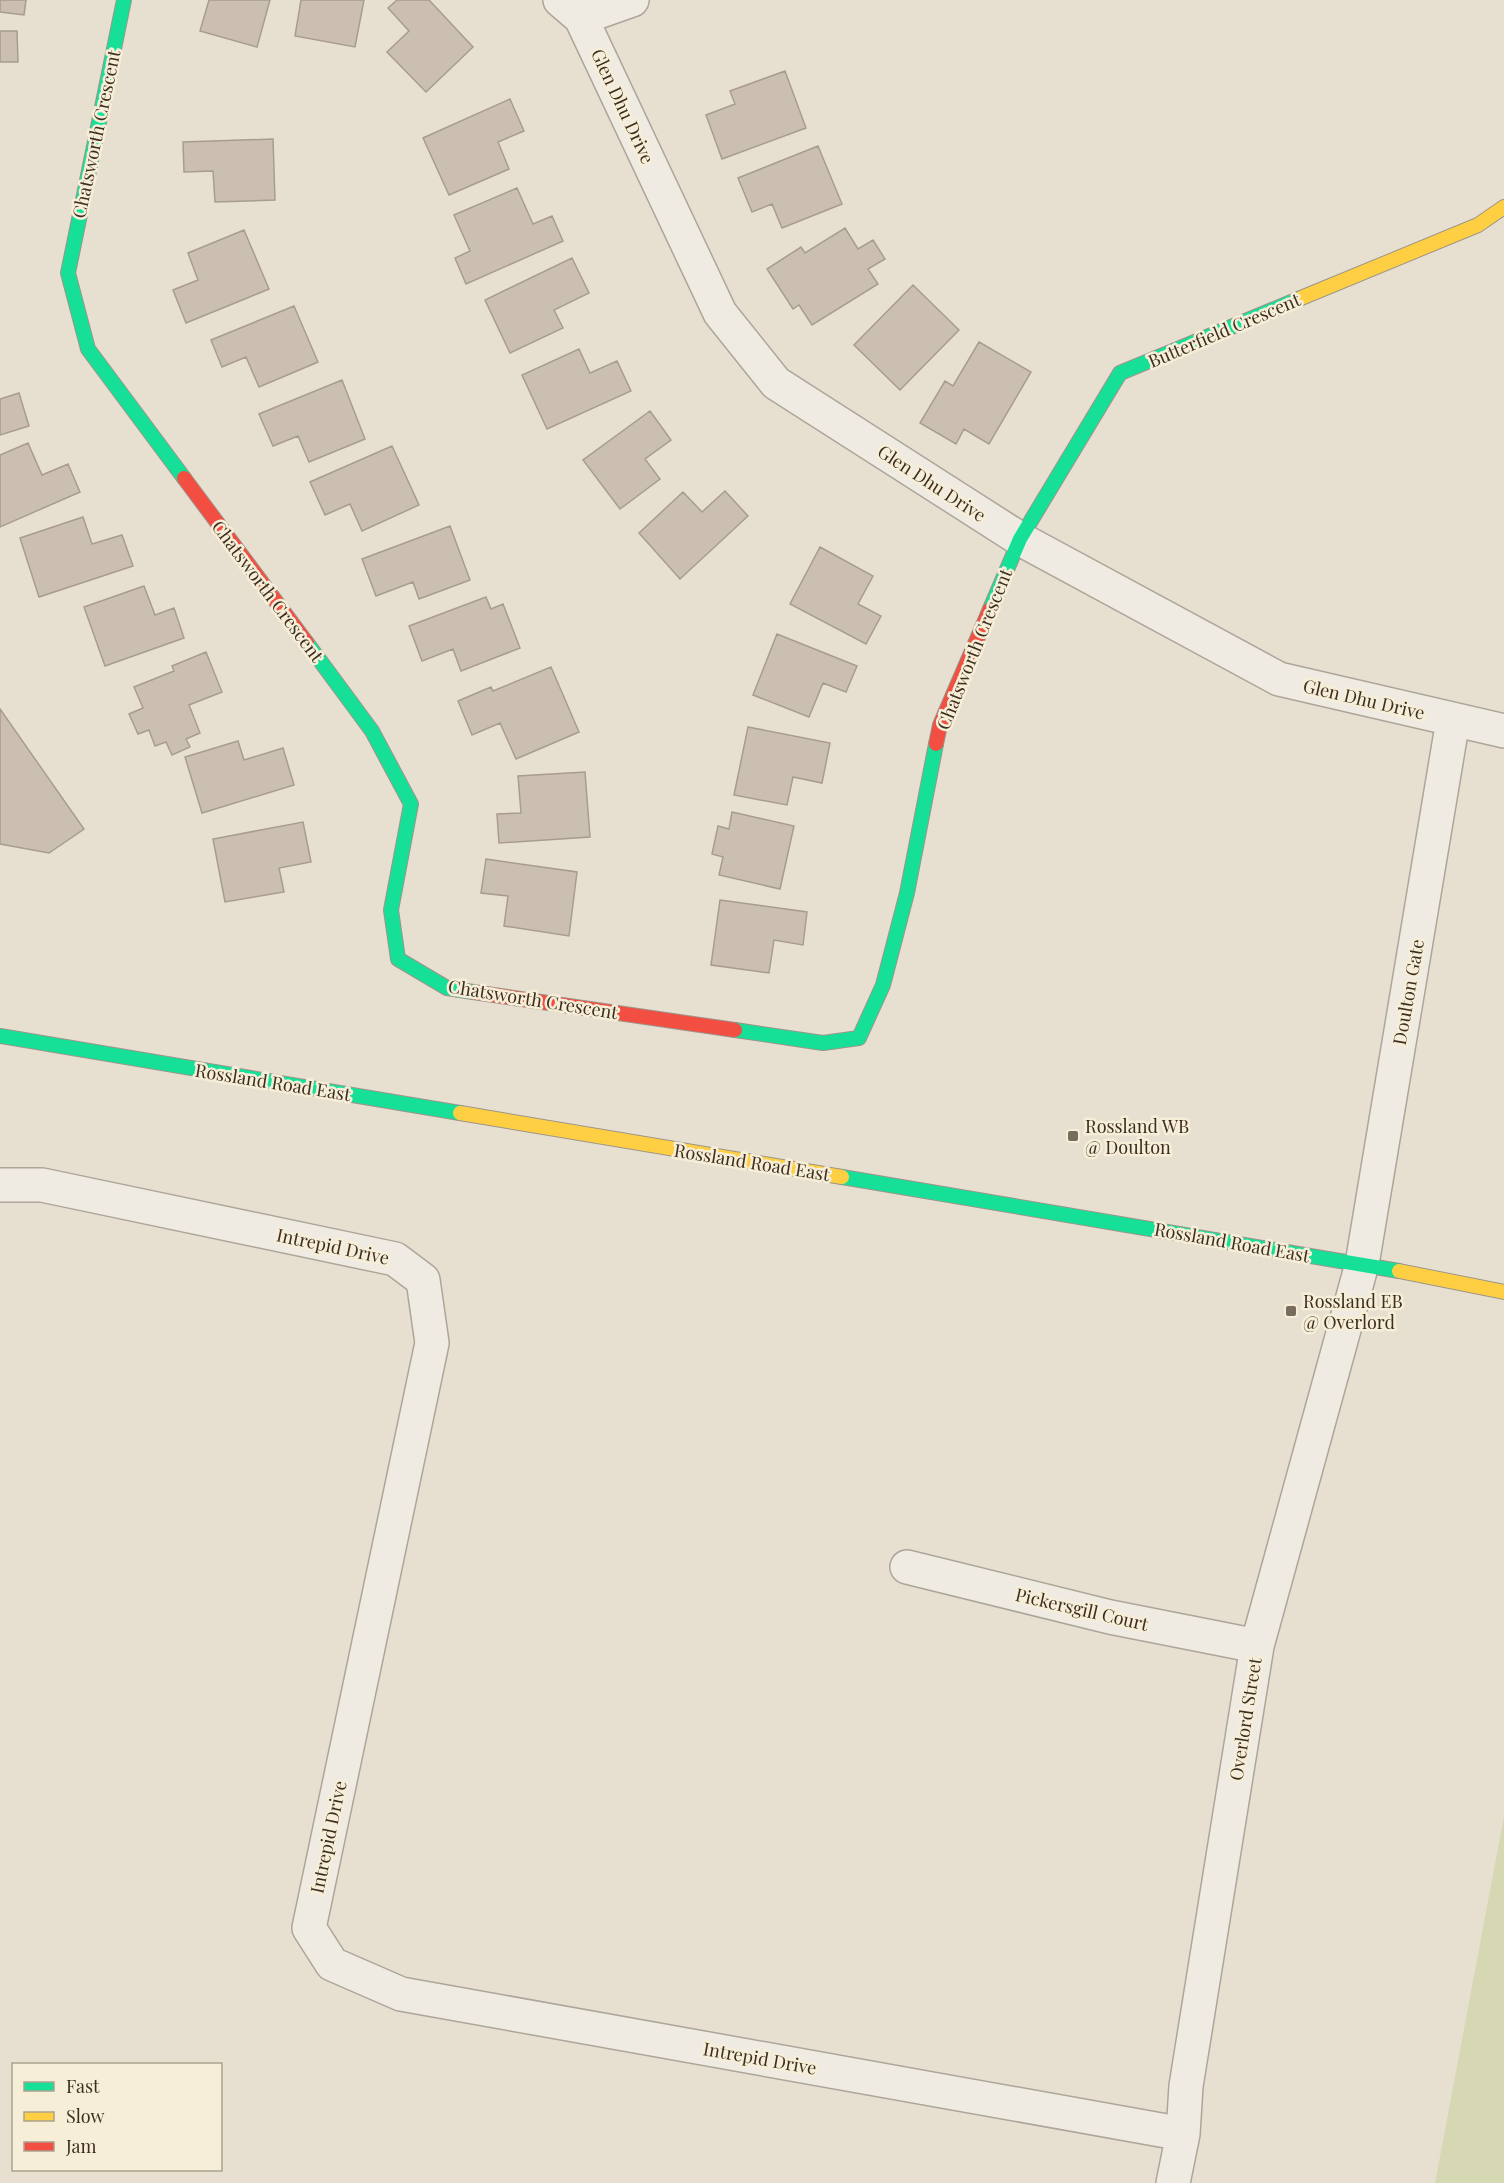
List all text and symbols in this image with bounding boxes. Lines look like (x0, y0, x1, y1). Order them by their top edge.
street label: Glen Dhu Drive (586, 45, 660, 167)
street label: Chatsworth Crescent (66, 47, 126, 220)
street label: Butterfield Crescent (1144, 287, 1304, 373)
street label: Glen Dhu Drive (873, 439, 991, 527)
street label: Chatsworth Crescent (207, 515, 330, 667)
street label: Chatsworth Crescent (931, 564, 1017, 733)
street label: Glen Dhu Drive (1301, 673, 1427, 725)
street label: Doulton Gate (1387, 937, 1429, 1047)
street label: Chatsworth Crescent (446, 974, 620, 1024)
street label: Rossland Road East (193, 1058, 353, 1106)
place label: Rossland WB @ Doulton (1085, 1114, 1189, 1159)
marker: Rossland WB @ Doulton (1066, 1129, 1080, 1143)
street label: Rossland Road East (672, 1138, 832, 1186)
street label: Rossland Road East (1153, 1217, 1312, 1268)
street label: Intrepid Drive (274, 1222, 392, 1270)
place label: Rossland EB @ Overlord (1303, 1289, 1403, 1334)
marker: Rossland EB @ Overlord (1284, 1304, 1298, 1318)
street label: Pickersgill Court (1013, 1582, 1151, 1636)
street label: Overlord Street (1223, 1655, 1267, 1782)
street label: Intrepid Drive (304, 1778, 352, 1896)
street label: Intrepid Drive (701, 2036, 819, 2080)
legend (12, 2063, 222, 2171)
text: Fast (66, 2074, 100, 2098)
text: Slow (66, 2104, 104, 2128)
text: Jam (65, 2134, 96, 2158)

